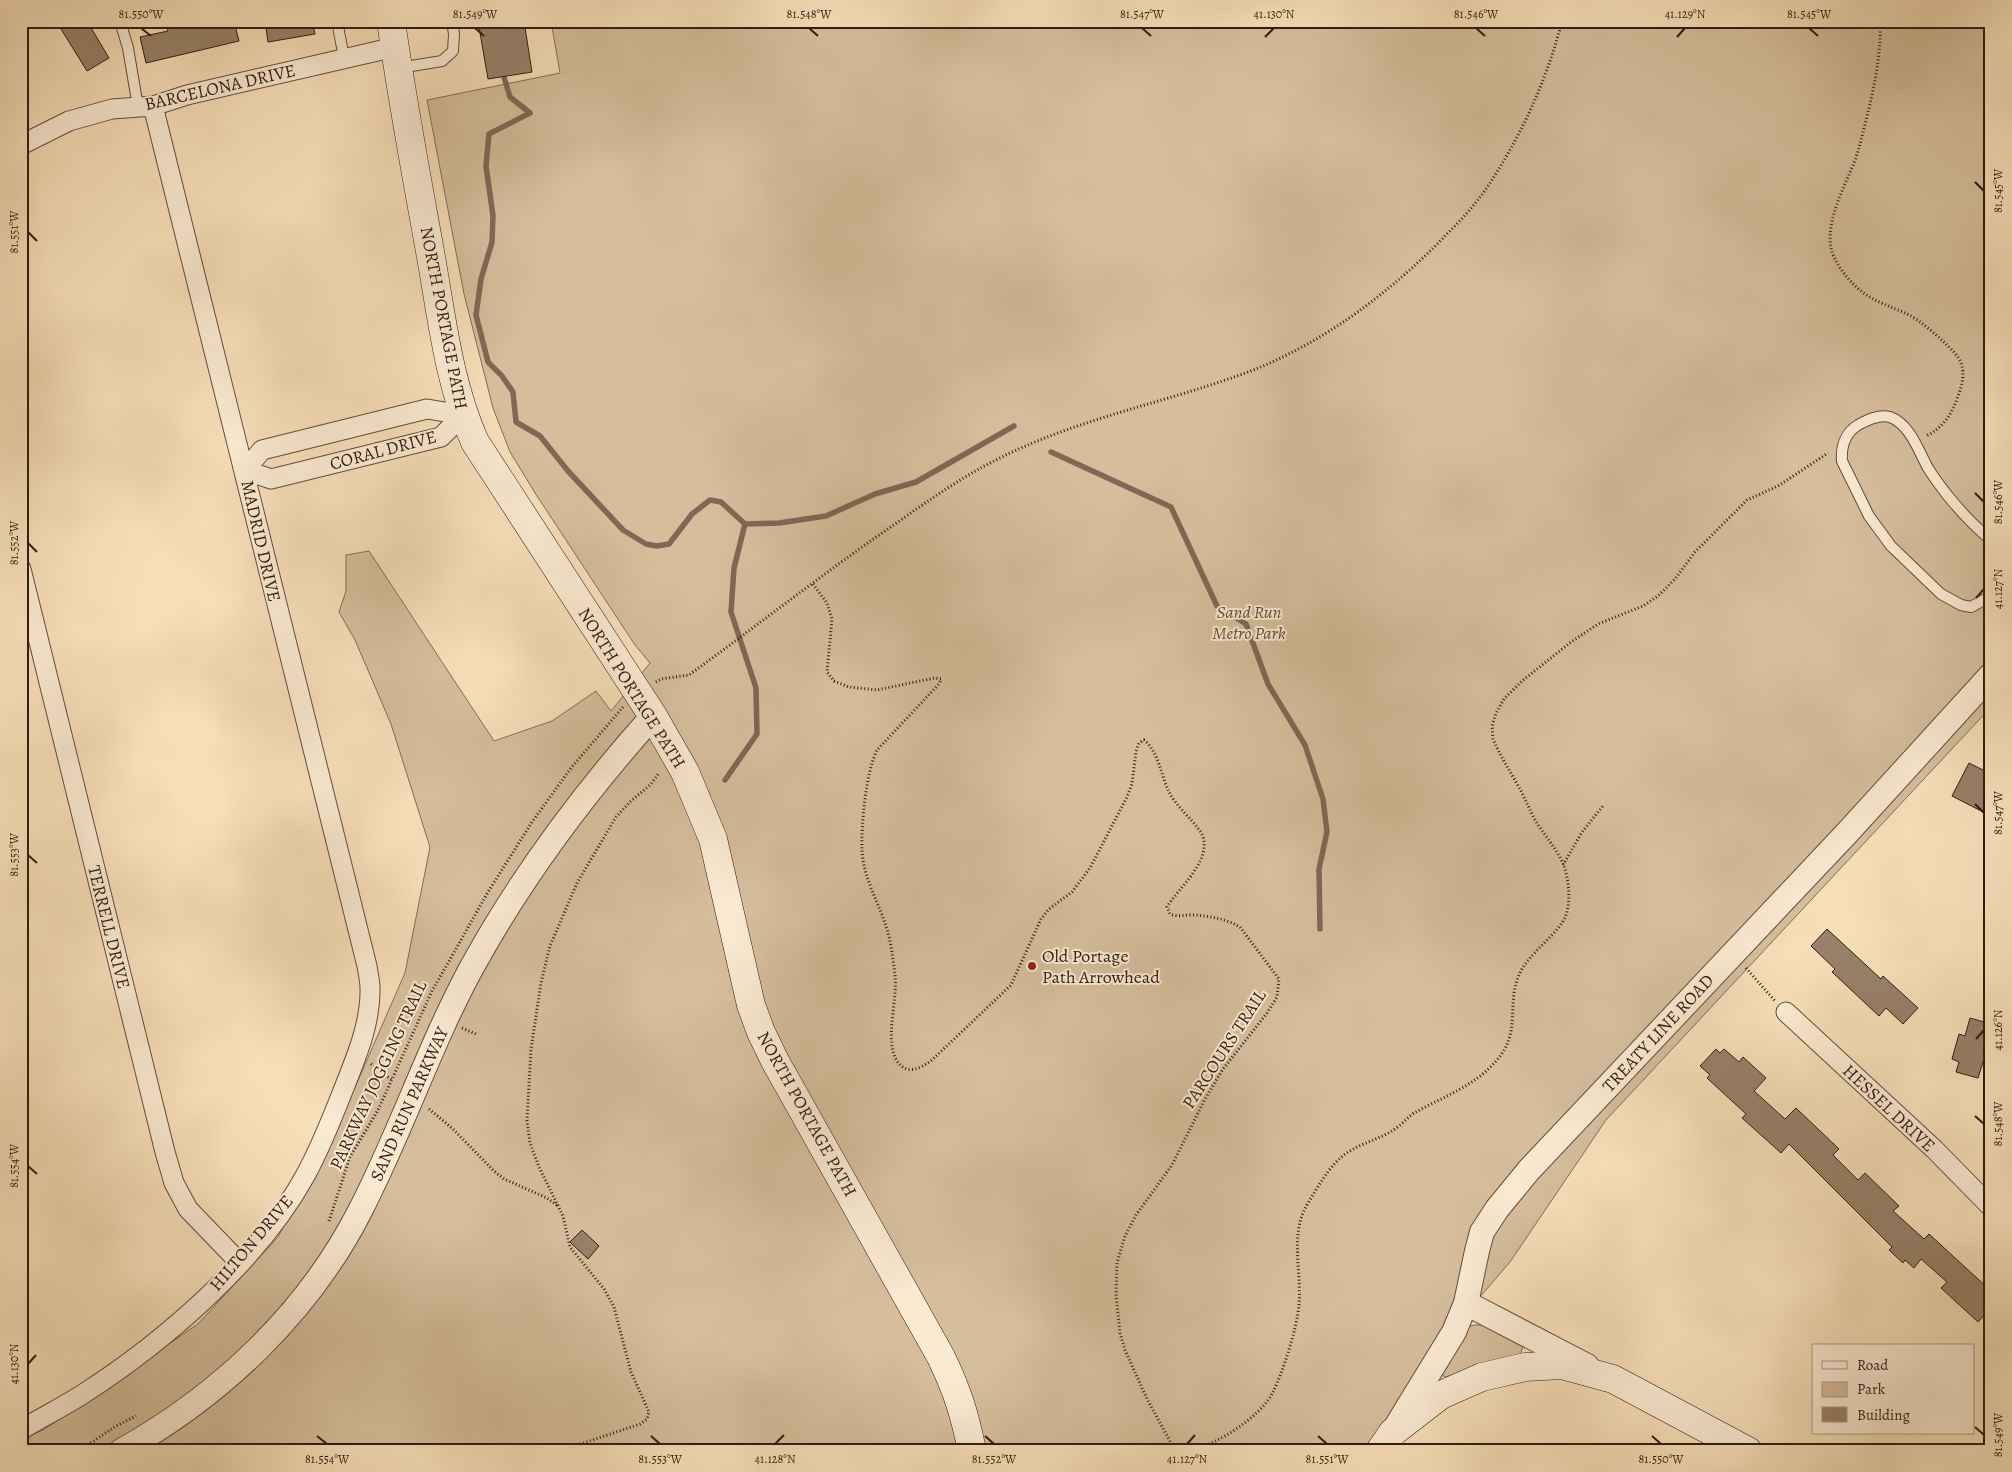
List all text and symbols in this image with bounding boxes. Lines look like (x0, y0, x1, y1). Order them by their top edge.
text: 81.550°W (118, 6, 164, 22)
text: 81.549°W (453, 6, 498, 22)
text: 81.548°W (787, 6, 832, 22)
text: 81.547°W (1120, 6, 1165, 22)
text: 41.130°N (1254, 6, 1295, 22)
text: 81.546°W (1454, 6, 1499, 22)
text: 41.129°N (1665, 6, 1706, 22)
text: 81.545°W (1787, 6, 1832, 22)
street label: BARCELONA DRIVE (142, 58, 298, 116)
text: 81.545°W (1990, 168, 2006, 213)
text: 81.551°W (6, 210, 22, 253)
street label: NORTH PORTAGE PATH (415, 225, 473, 411)
street label: CORAL DRIVE (327, 424, 439, 476)
street label: MADRID DRIVE (235, 478, 287, 604)
text: 81.546°W (1990, 479, 2006, 524)
text: 81.552°W (6, 520, 22, 565)
text: 41.127°N (1990, 568, 2006, 609)
park label: Sand Run Metro Park (1212, 600, 1286, 645)
street label: NORTH PORTAGE PATH (573, 603, 691, 773)
text: 81.547°W (1990, 790, 2006, 835)
text: 81.553°W (6, 832, 22, 877)
street label: TERRELL DRIVE (82, 863, 136, 991)
place label: Old Portage Path Arrowhead (1042, 944, 1160, 989)
marker: Old Portage Path Arrowhead (1026, 960, 1038, 972)
street label: TREATY LINE ROAD (1597, 969, 1719, 1097)
street label: PARKWAY JOGGING TRAIL (324, 976, 433, 1173)
street label: PARCOURS TRAIL (1176, 984, 1272, 1113)
text: 41.126°N (1990, 1009, 2006, 1050)
street label: SAND RUN PARKWAY (364, 1022, 454, 1185)
street label: NORTH PORTAGE PATH (752, 1027, 862, 1201)
street label: HESSEL DRIVE (1838, 1059, 1940, 1157)
text: 81.548°W (1990, 1101, 2006, 1146)
text: 81.554°W (6, 1143, 22, 1188)
street label: HILTON DRIVE (204, 1190, 298, 1296)
text: 41.130°N (6, 1343, 22, 1384)
legend (1812, 1344, 1974, 1434)
text: Road (1857, 1355, 1889, 1375)
text: Park (1857, 1379, 1886, 1399)
text: Building (1857, 1405, 1910, 1425)
text: 81.549°W (1990, 1412, 2006, 1457)
text: 81.554°W (305, 1451, 350, 1467)
text: 81.553°W (638, 1451, 683, 1467)
text: 41.128°N (754, 1451, 796, 1467)
text: 81.552°W (972, 1451, 1017, 1467)
text: 41.127°N (1167, 1451, 1208, 1467)
text: 81.551°W (1306, 1451, 1349, 1467)
text: 81.550°W (1638, 1451, 1684, 1467)

